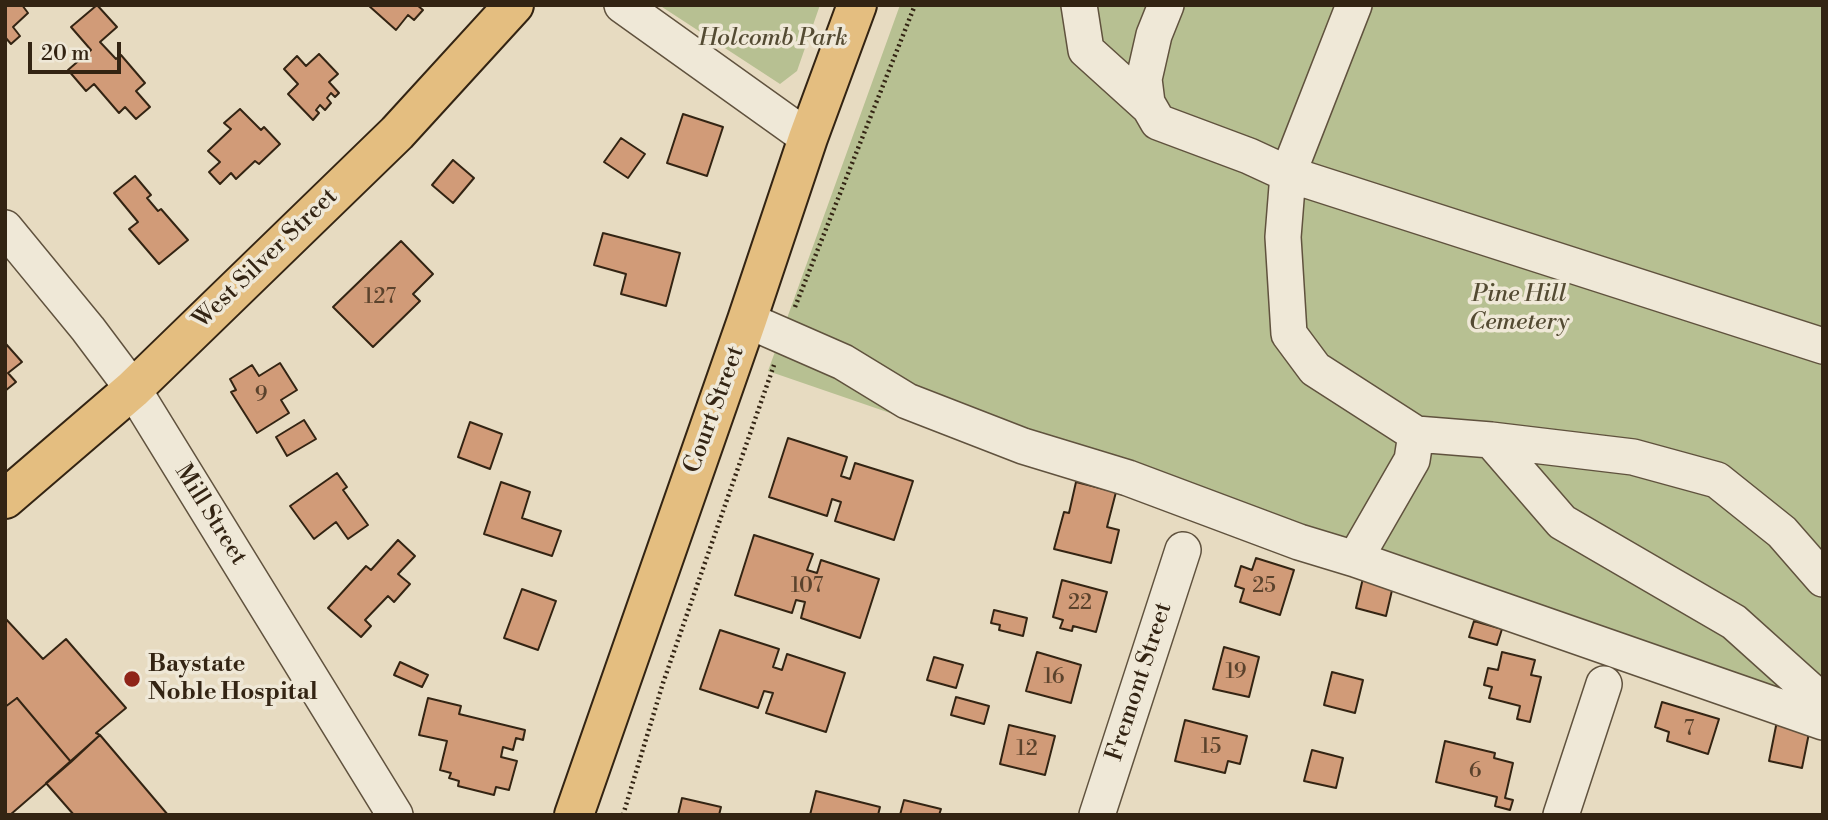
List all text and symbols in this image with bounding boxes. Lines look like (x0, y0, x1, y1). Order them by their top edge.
park label: Holcomb Park (698, 25, 848, 53)
scale bar (32, 28, 124, 72)
text: 20 m (41, 41, 90, 67)
street label: West Silver Street (188, 183, 344, 335)
park label: Pine Hill Cemetery (1469, 281, 1569, 337)
house number: 127 (364, 285, 396, 311)
street label: Court Street (679, 342, 751, 478)
house number: 9 (255, 383, 267, 409)
street label: Mill Street (168, 459, 252, 571)
house number: 107 (791, 574, 823, 600)
house number: 25 (1252, 574, 1276, 600)
house number: 22 (1068, 591, 1092, 617)
street label: Fremont Street (1101, 599, 1179, 765)
place label: Baystate Noble Hospital (148, 651, 318, 707)
house number: 19 (1225, 660, 1247, 686)
house number: 16 (1043, 665, 1065, 691)
marker: Baystate Noble Hospital (122, 669, 142, 689)
house number: 7 (1684, 717, 1694, 743)
house number: 15 (1201, 735, 1221, 761)
house number: 12 (1016, 737, 1038, 763)
house number: 6 (1469, 759, 1481, 785)

